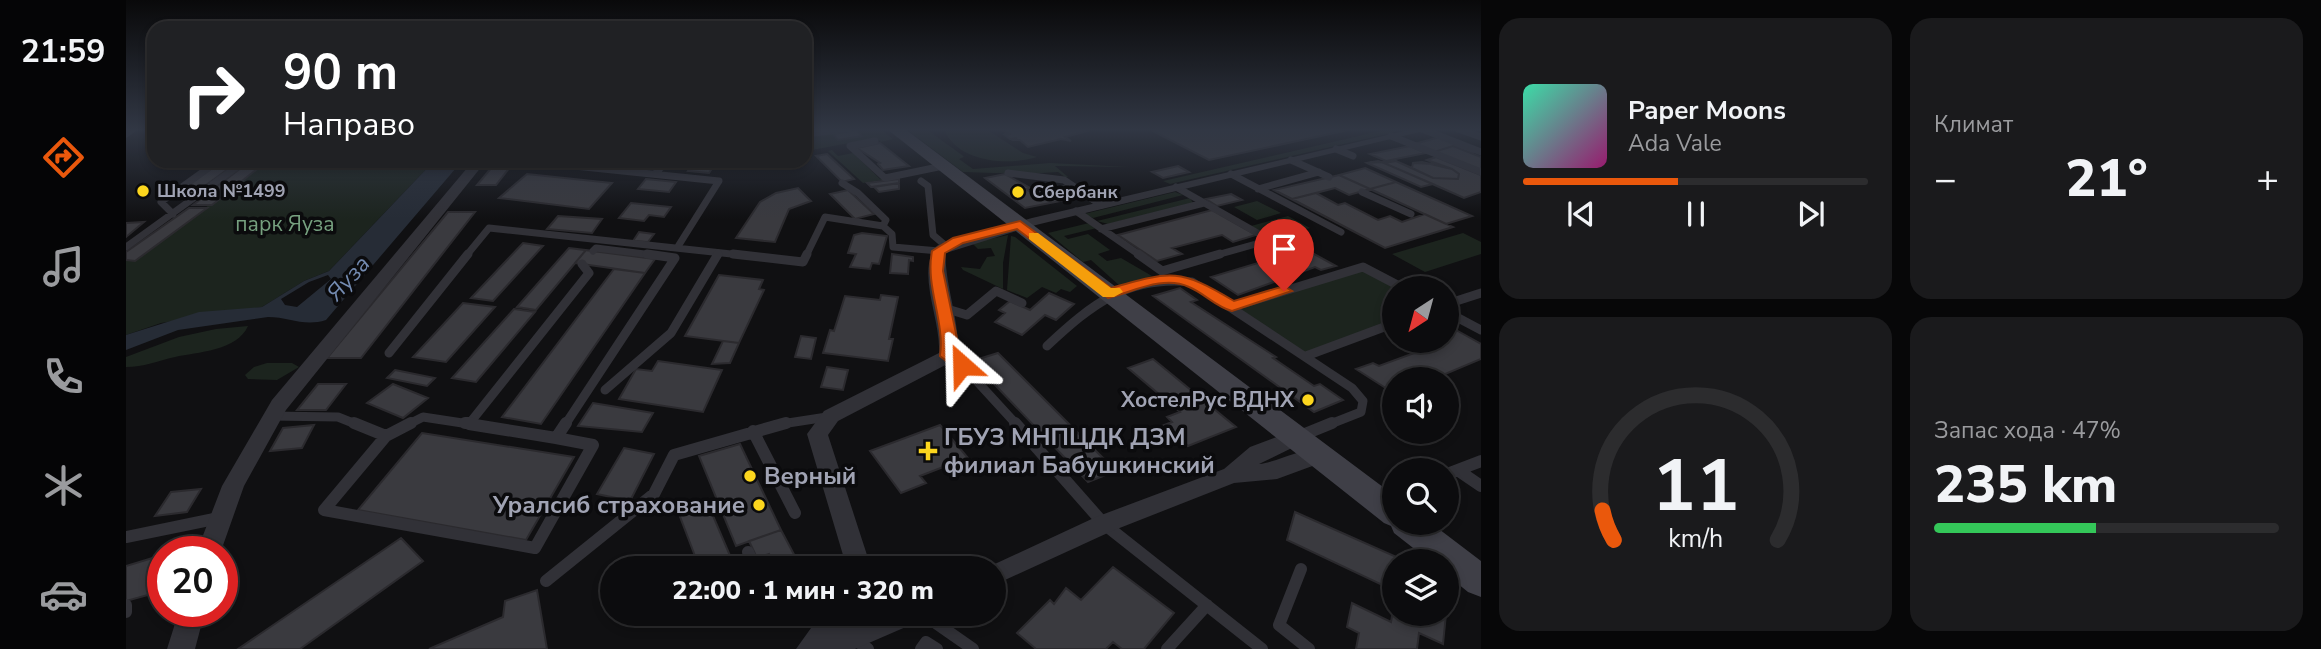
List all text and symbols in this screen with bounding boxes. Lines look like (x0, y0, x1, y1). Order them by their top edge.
text: 21:59 (21, 30, 105, 73)
text: 90 m (283, 39, 398, 106)
icon: right (168, 49, 259, 140)
text: Paper Moons (1628, 93, 1786, 128)
text: Направо (283, 103, 415, 146)
text: Климат (1934, 109, 2013, 140)
text: Ada Vale (1628, 128, 1722, 159)
icon: directions (39, 133, 88, 182)
text: 21° (2065, 143, 2148, 214)
text: − (1934, 154, 1957, 205)
text: + (2256, 154, 2279, 205)
place label: Школа №1499 (157, 179, 286, 203)
place label: Сбербанк (1032, 180, 1119, 204)
marker: Школа №1499 (135, 183, 151, 199)
marker: Сбербанк (1010, 184, 1026, 200)
icon: previous (1562, 195, 1600, 233)
icon: pause (1677, 195, 1715, 233)
icon: next (1792, 195, 1830, 233)
park label: парк Яуза (235, 210, 335, 238)
pin (1254, 219, 1314, 291)
icon: arrive (1265, 230, 1303, 268)
icon: music (39, 242, 88, 291)
water label: Яуза (320, 249, 377, 308)
north arrow (1382, 276, 1460, 354)
map controls (1382, 276, 1459, 626)
position arrow (925, 328, 999, 402)
icon: phone (39, 352, 88, 401)
button: sound (1382, 367, 1459, 444)
place label: ХостелРус ВДНХ (1120, 386, 1295, 414)
marker: ХостелРус ВДНХ (1300, 392, 1316, 408)
text: Запас хода · 47% (1934, 415, 2121, 446)
place label: ГБУЗ МНПЦДК ДЗМ филиал Бабушкинский (944, 421, 1215, 481)
text: 11 (1652, 436, 1739, 536)
marker: ГБУЗ МНПЦДК ДЗМ филиал Бабушкинский (918, 441, 938, 461)
text: 235 km (1934, 449, 2117, 520)
button: search (1382, 458, 1459, 535)
place label: Верный (764, 460, 856, 492)
icon: climate (39, 461, 88, 510)
marker: Верный (742, 468, 758, 484)
place label: Уралсиб страхование (492, 489, 745, 521)
marker: Уралсиб страхование (751, 497, 767, 513)
text: km/h (1668, 522, 1723, 556)
speed limit sign: 20 (147, 536, 238, 627)
button: layers (1382, 549, 1459, 626)
icon: car (39, 570, 88, 619)
text: 22:00 · 1 мин · 320 m (672, 573, 934, 608)

